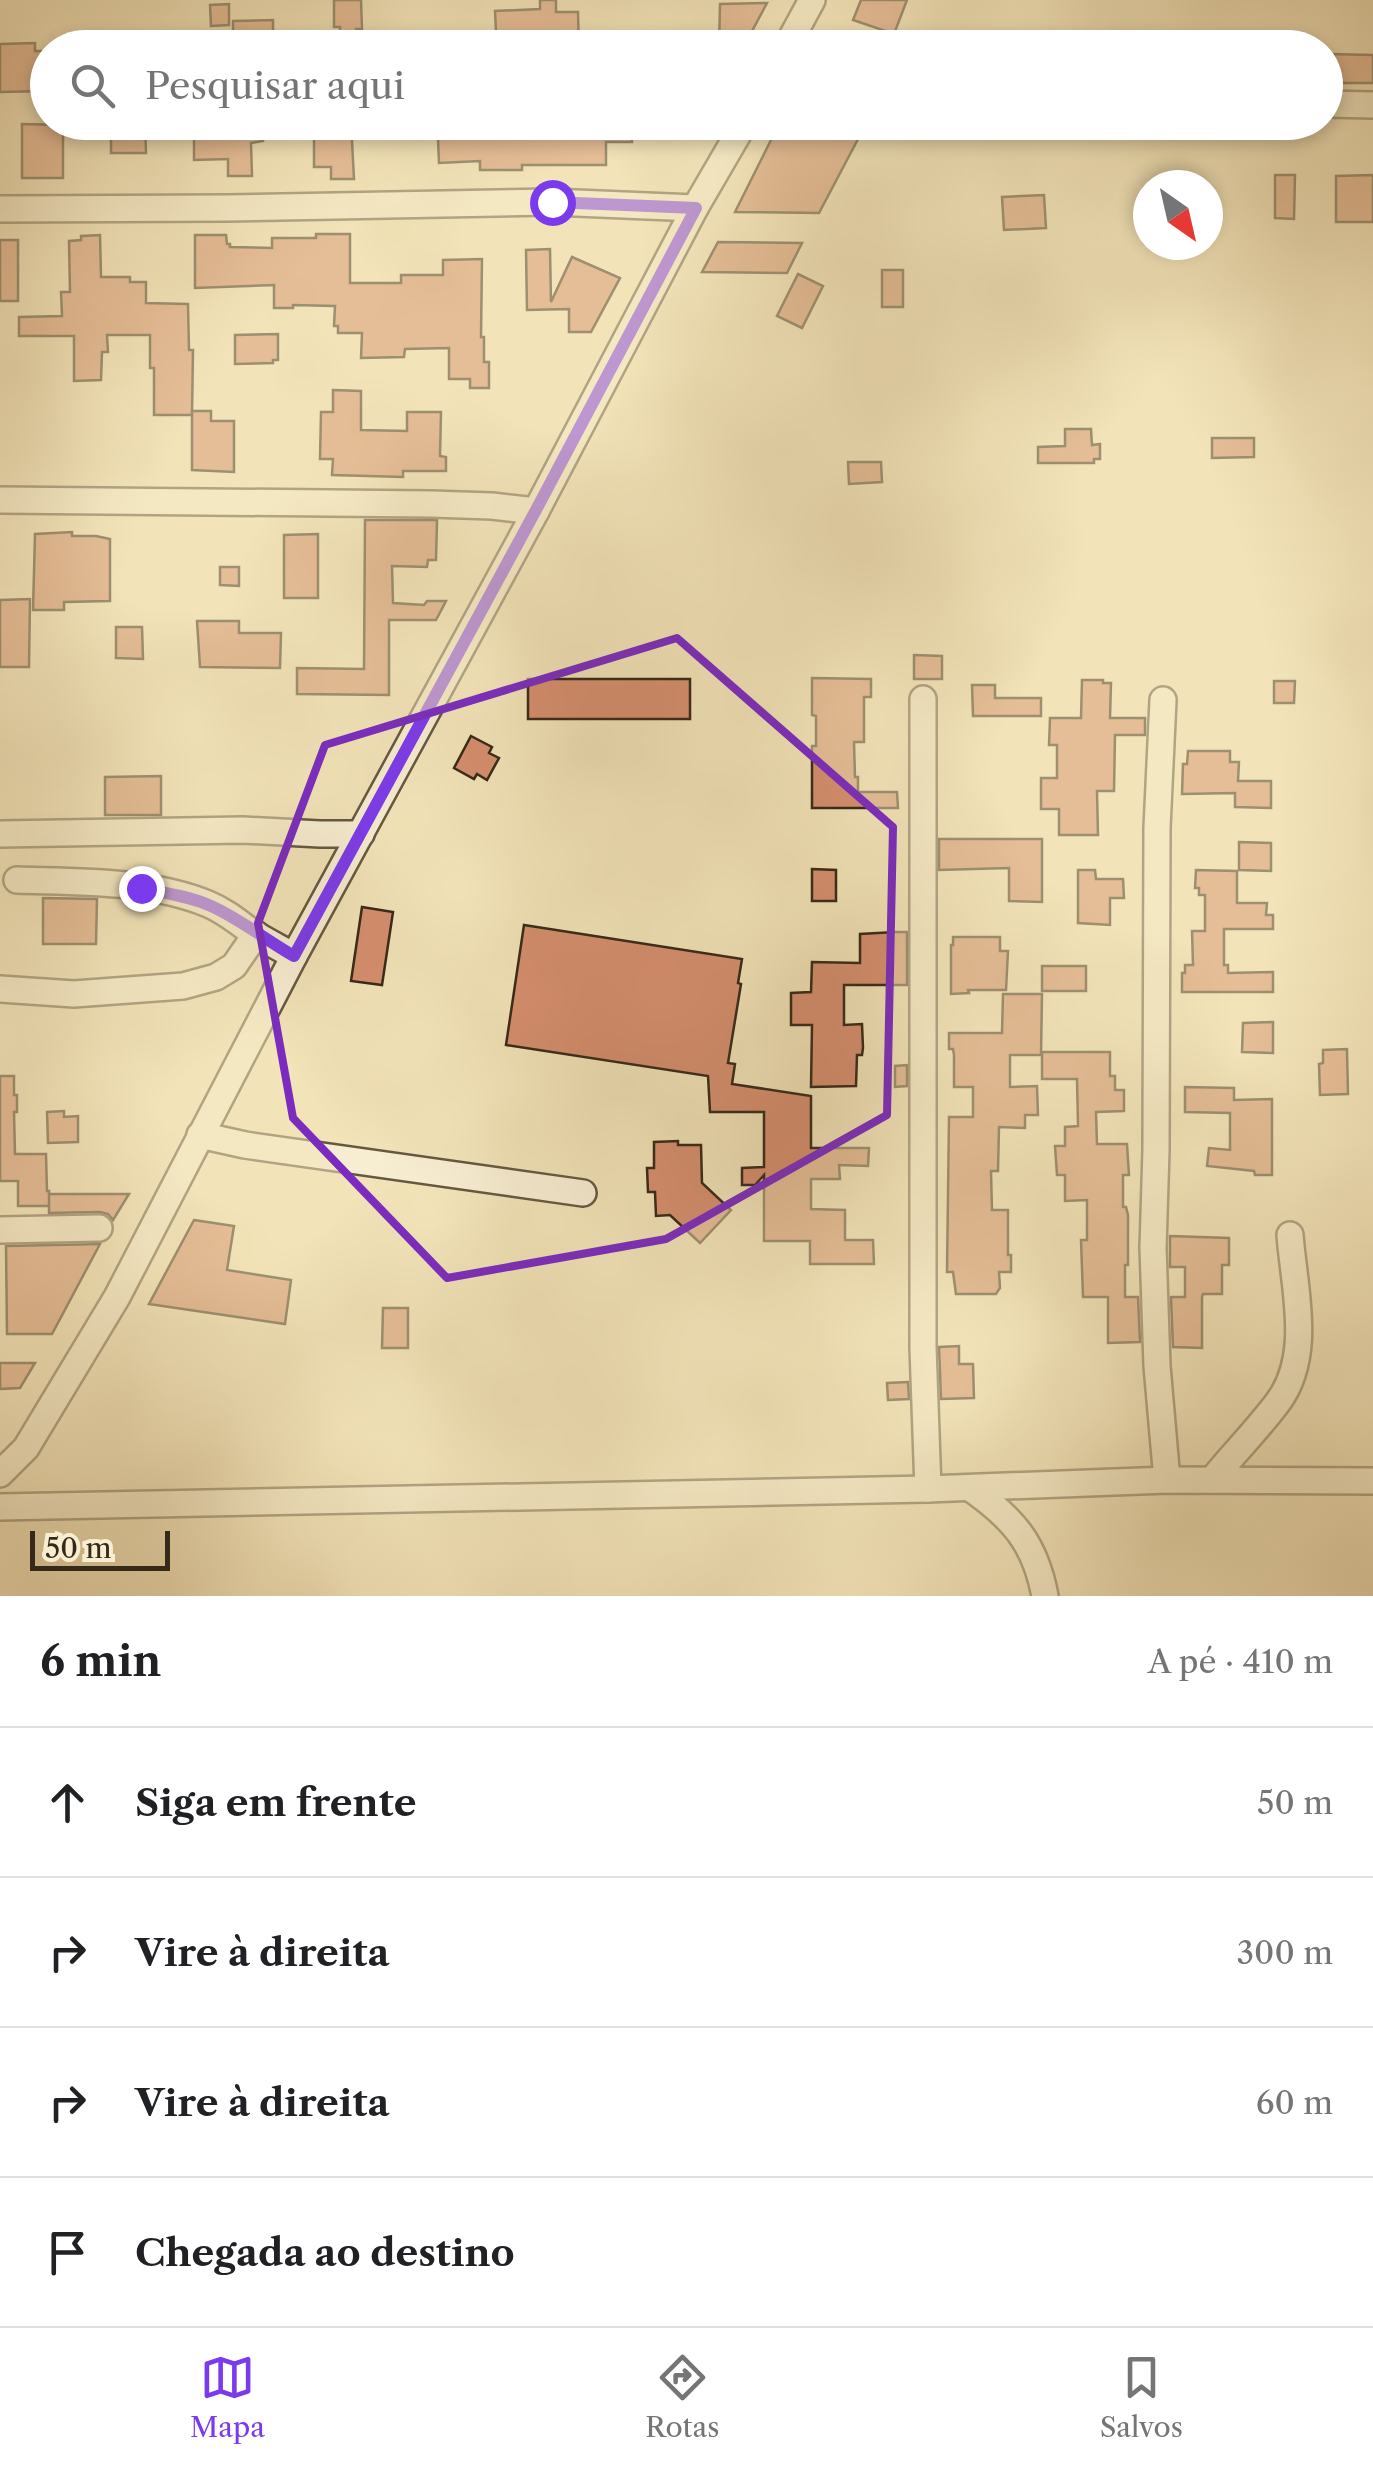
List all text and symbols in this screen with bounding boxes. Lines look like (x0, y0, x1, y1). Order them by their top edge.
search box (30, 30, 1343, 140)
icon: search (65, 58, 120, 113)
text: Pesquisar aqui (145, 62, 405, 109)
north arrow (1133, 170, 1223, 260)
route start (530, 180, 576, 226)
route end (119, 866, 165, 912)
scale bar (30, 1526, 170, 1570)
text: 50 m (45, 1531, 112, 1565)
text: 6 min (40, 1635, 161, 1687)
text: A pé · 410 m (1148, 1642, 1333, 1681)
icon: ahead (40, 1775, 95, 1830)
text: Siga em frente (135, 1779, 416, 1826)
text: 50 m (1257, 1783, 1333, 1822)
icon: right (40, 1925, 95, 1980)
text: Vire à direita (135, 1929, 390, 1976)
text: 300 m (1236, 1933, 1333, 1972)
icon: right (40, 2075, 95, 2130)
text: Vire à direita (135, 2079, 390, 2126)
text: 60 m (1256, 2083, 1333, 2122)
icon: arrive (40, 2225, 95, 2280)
text: Chegada ao destino (135, 2229, 515, 2276)
tab: Mapa (190, 2350, 265, 2444)
tab: Rotas (645, 2350, 719, 2444)
tab: Salvos (1100, 2350, 1183, 2444)

